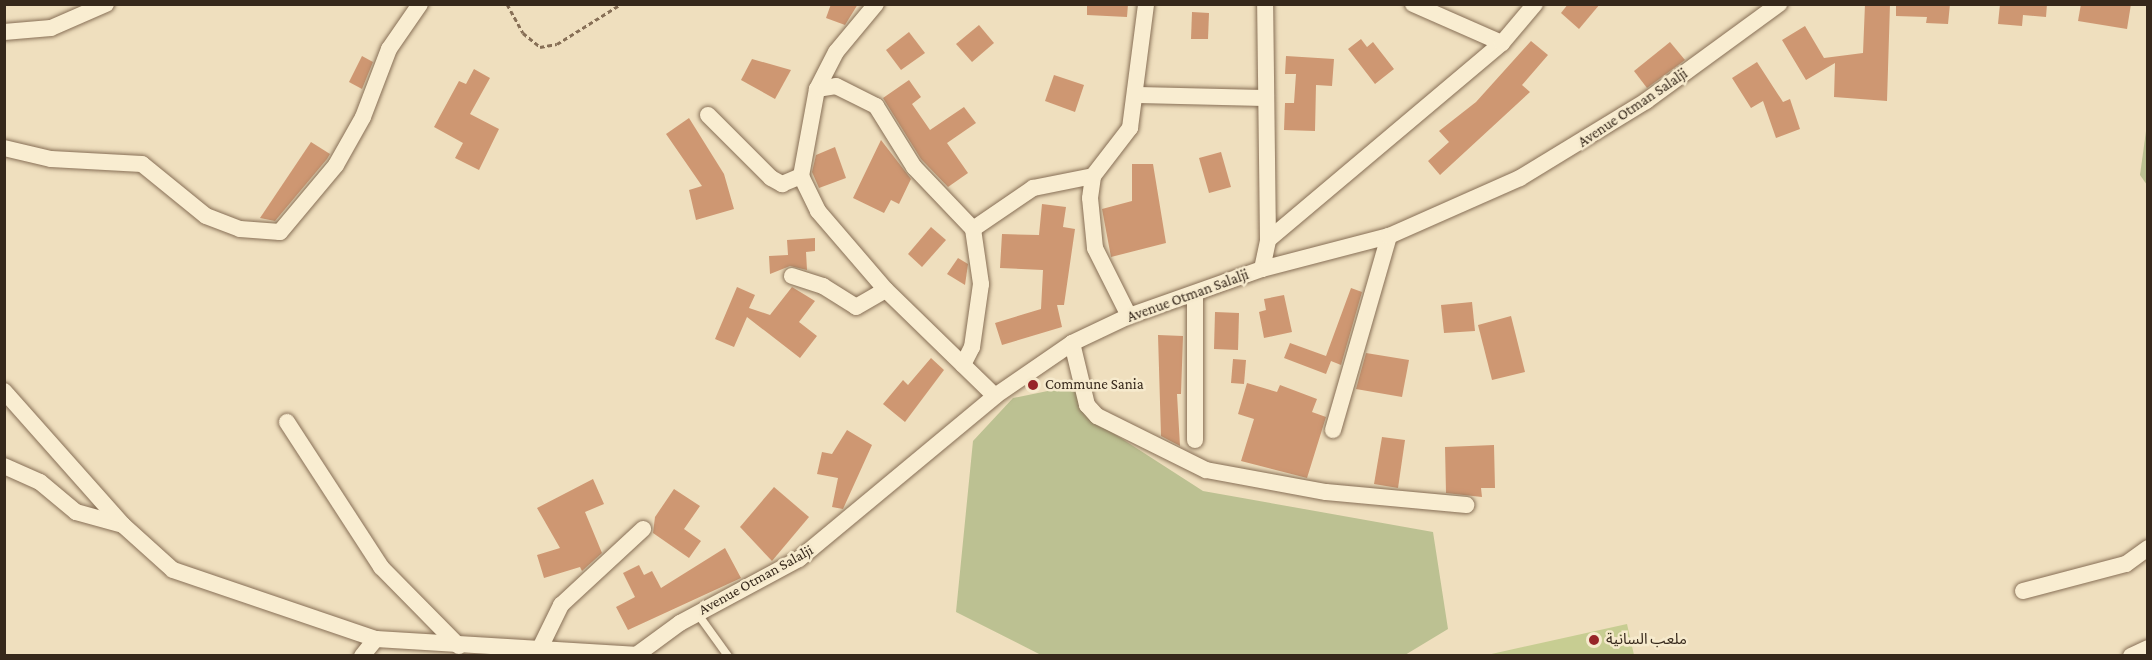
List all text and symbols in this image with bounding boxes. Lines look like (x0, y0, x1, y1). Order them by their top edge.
street label: Avenue Otman Salalji (1575, 65, 1691, 151)
street label: Avenue Otman Salalji (1125, 266, 1251, 326)
place label: Commune Sania (1045, 376, 1144, 394)
marker: Commune Sania (1026, 378, 1040, 392)
street label: Avenue Otman Salalji (696, 541, 816, 619)
place label: ملعب السانية (1606, 631, 1687, 649)
marker: ملعب السانية (1587, 633, 1601, 647)

